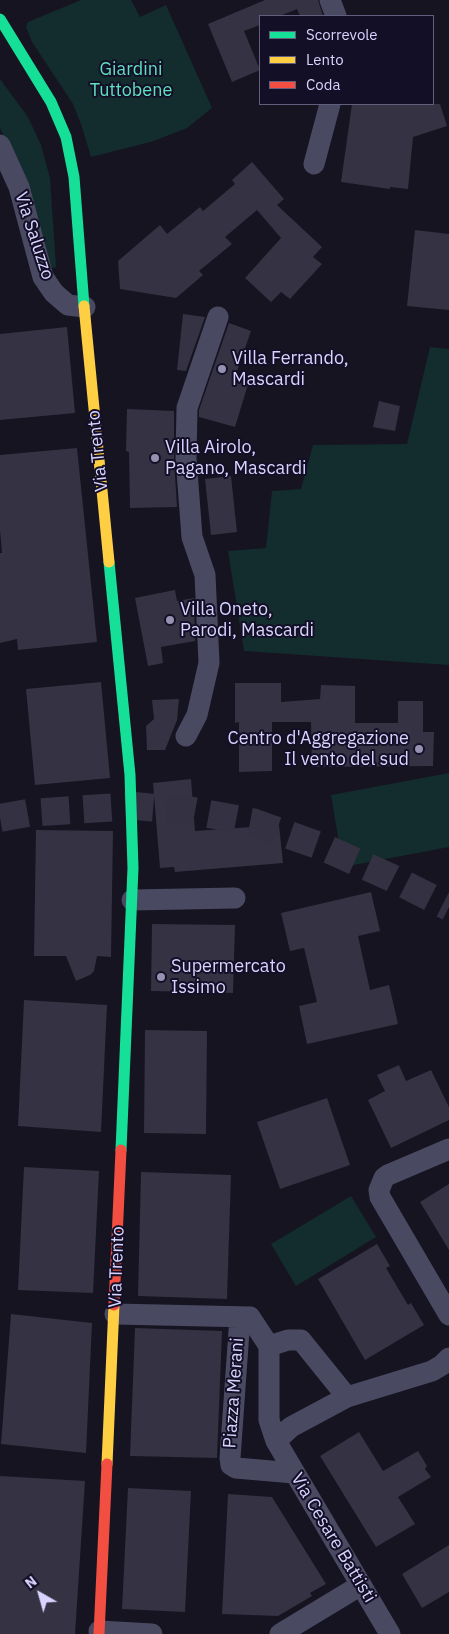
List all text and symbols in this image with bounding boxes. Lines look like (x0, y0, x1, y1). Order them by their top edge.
legend (259, 15, 434, 105)
text: Scorrevole (306, 25, 378, 44)
text: Lento (306, 50, 344, 69)
park label: Giardini Tuttobene (90, 59, 172, 102)
text: Coda (306, 75, 340, 94)
street label: Via Saluzzo (10, 189, 58, 283)
place label: Villa Ferrando, Mascardi (232, 348, 349, 390)
marker: Villa Ferrando, Mascardi (216, 363, 228, 375)
street label: Via Trento (83, 409, 113, 493)
place label: Villa Airolo, Pagano, Mascardi (165, 437, 307, 479)
marker: Villa Airolo, Pagano, Mascardi (149, 452, 161, 464)
place label: Villa Oneto, Parodi, Mascardi (180, 599, 314, 642)
marker: Villa Oneto, Parodi, Mascardi (164, 614, 176, 626)
place label: Centro d'Aggregazione Il vento del sud (228, 728, 409, 771)
marker: Centro d'Aggregazione Il vento del sud (413, 743, 425, 755)
place label: Supermercato Issimo (171, 956, 286, 999)
marker: Supermercato Issimo (155, 971, 167, 983)
street label: Via Trento (105, 1226, 129, 1308)
street label: Piazza Merani (219, 1337, 249, 1449)
street label: Via Cesare Battisti (286, 1469, 380, 1607)
north arrow (15, 1569, 65, 1619)
text: N (21, 1572, 40, 1592)

